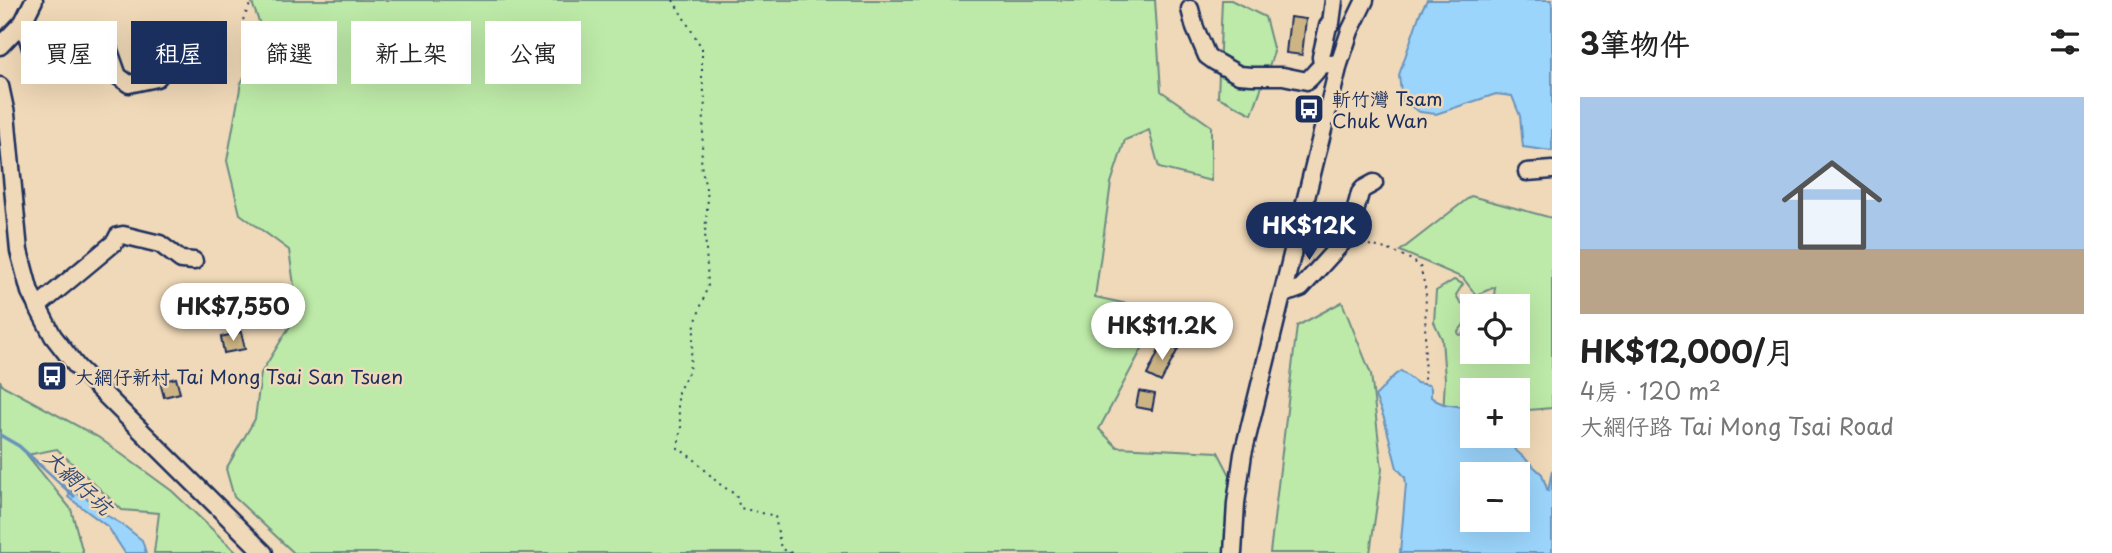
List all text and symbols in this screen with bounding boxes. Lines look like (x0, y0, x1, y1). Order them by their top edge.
text: 3筆物件 (1580, 20, 1690, 65)
chip: 買屋 (21, 21, 117, 84)
chip: 租屋 (131, 21, 227, 84)
chip: 篩選 (241, 21, 337, 84)
chip: 新上架 (351, 21, 471, 84)
chip: 公寓 (485, 21, 581, 84)
icon: filters (2046, 23, 2084, 61)
place label: 斬竹灣 Tsam Chuk Wan (1332, 84, 1443, 134)
bus stop icon: 斬竹灣 Tsam Chuk Wan (1292, 92, 1326, 126)
icon: home (1769, 142, 1895, 268)
pin: HK$12K (1252, 202, 1366, 262)
text: HK$12K (1262, 207, 1356, 242)
pin: HK$7,550 (161, 284, 305, 343)
text: HK$7,550 (176, 288, 290, 323)
map controls (1460, 294, 1530, 532)
button: locate (1460, 294, 1530, 364)
pin: HK$11.2K (1090, 302, 1234, 362)
text: HK$11.2K (1107, 307, 1217, 342)
text: HK$12,000/月 (1580, 328, 1795, 373)
bus stop icon: 大網仔新村 Tai Mong Tsai San Tsuen (35, 359, 69, 393)
place label: 大網仔新村 Tai Mong Tsai San Tsuen (75, 362, 403, 390)
text: 4房 · 120 m² (1580, 373, 1721, 408)
button: + (1460, 378, 1530, 448)
text: 大網仔路 Tai Mong Tsai Road (1580, 408, 1894, 443)
water label: 大網仔坑 (37, 441, 122, 523)
button: − (1460, 462, 1530, 532)

